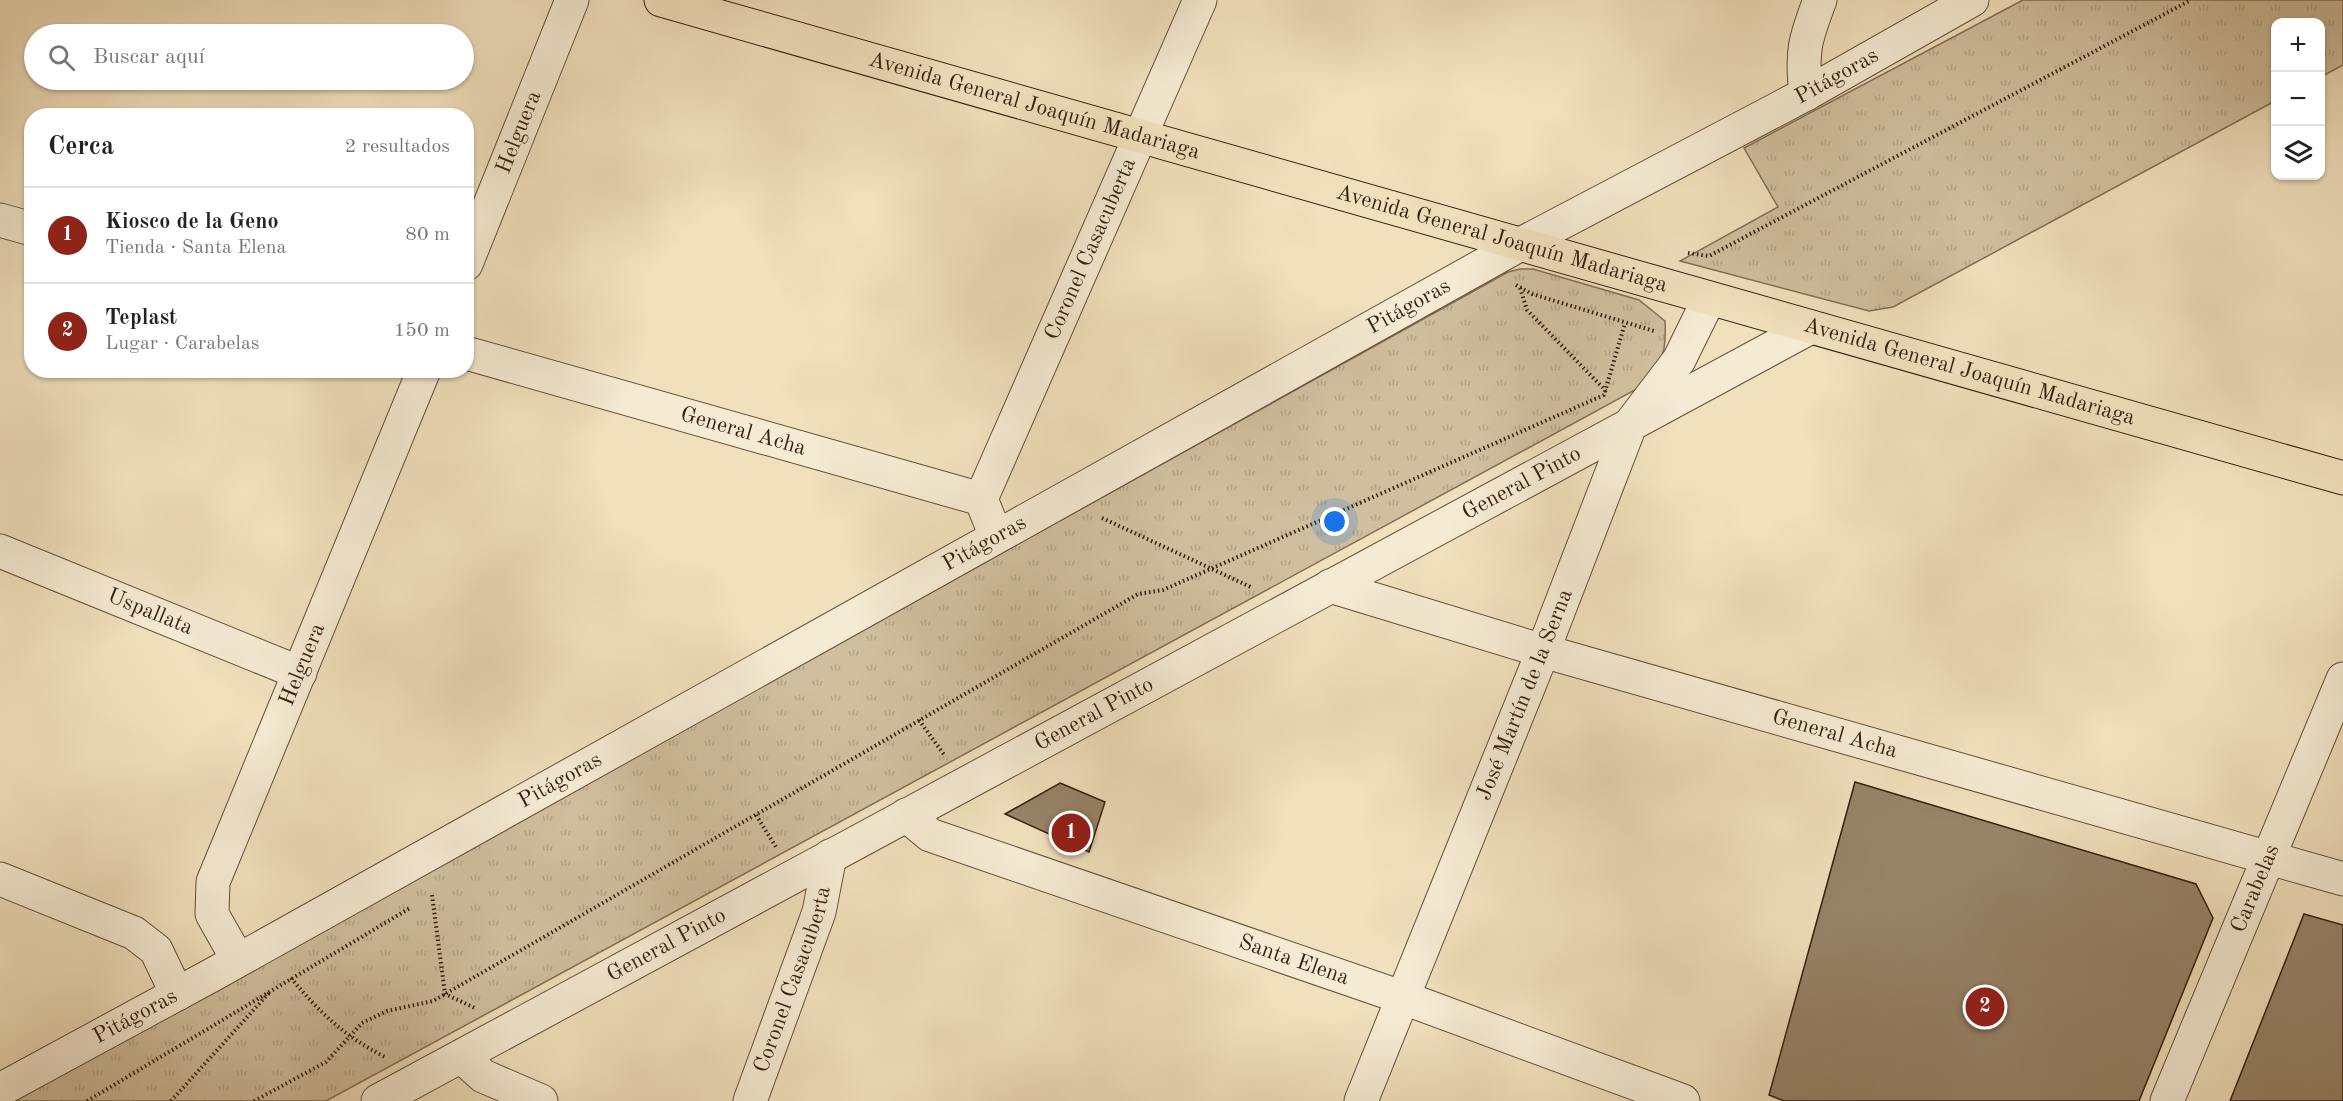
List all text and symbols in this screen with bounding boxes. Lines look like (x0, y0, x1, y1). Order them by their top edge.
map controls (2271, 18, 2325, 180)
button: + (2271, 18, 2325, 72)
search box (24, 24, 474, 90)
icon: search (45, 41, 78, 74)
street label: Pitágoras (1792, 44, 1882, 109)
text: Buscar aquí (93, 46, 205, 68)
street label: Avenida General Joaquín Madariaga (866, 49, 1202, 164)
button: − (2271, 72, 2325, 126)
street label: Helguera (492, 88, 545, 177)
button: layers (2271, 126, 2325, 180)
text: Cerca (48, 134, 114, 160)
text: 2 resultados (345, 137, 450, 157)
street label: Coronel Casacuberta (1041, 155, 1140, 343)
street label: Avenida General Joaquín Madariaga (1334, 181, 1670, 296)
text: Kiosco de la Geno (105, 211, 279, 233)
text: 1 (62, 225, 73, 245)
text: 80 m (405, 225, 450, 245)
text: Tienda · Santa Elena (105, 238, 286, 258)
street label: Pitágoras (1363, 275, 1454, 339)
text: Teplast (105, 307, 177, 329)
street label: Avenida General Joaquín Madariaga (1801, 314, 2137, 429)
text: 2 (62, 321, 73, 341)
text: 150 m (394, 321, 450, 341)
text: Lugar · Carabelas (105, 334, 260, 354)
street label: General Acha (678, 403, 808, 460)
street label: General Pinto (1459, 442, 1585, 524)
your location (1320, 507, 1349, 536)
street label: Pitágoras (939, 512, 1030, 576)
street label: Uspallata (104, 585, 196, 639)
street label: José Martín de la Serna (1473, 586, 1577, 803)
street label: Helguera (276, 620, 329, 709)
street label: General Pinto (1031, 673, 1157, 755)
street label: General Acha (1770, 706, 1900, 762)
street label: Pitágoras (515, 749, 606, 813)
pin: 1 (1052, 810, 1090, 856)
street label: Carabelas (2227, 841, 2284, 936)
street label: Coronel Casacuberta (750, 884, 835, 1076)
street label: General Pinto (604, 904, 730, 986)
street label: Santa Elena (1236, 931, 1352, 989)
pin: 2 (1966, 984, 2004, 1030)
street label: Pitágoras (90, 985, 181, 1048)

